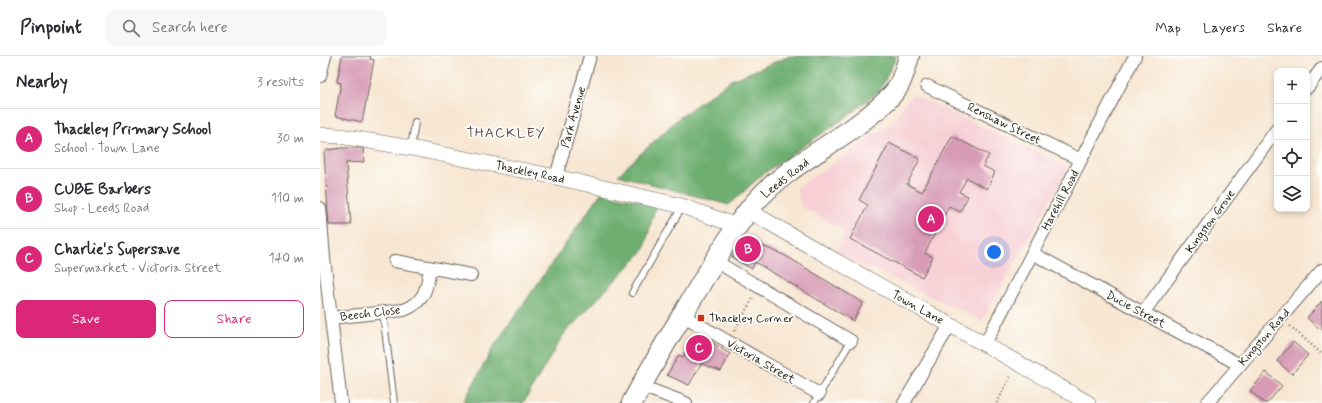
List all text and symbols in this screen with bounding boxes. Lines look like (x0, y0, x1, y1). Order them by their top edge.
search box (106, 10, 386, 46)
text: Pinpoint (20, 15, 82, 40)
icon: search (120, 17, 142, 39)
text: Search here (152, 18, 228, 38)
text: Map (1155, 19, 1181, 37)
text: Layers (1203, 19, 1245, 37)
text: Share (1267, 19, 1302, 37)
map controls (1274, 68, 1310, 212)
button: + (1274, 68, 1310, 104)
text: Nearby (16, 71, 68, 93)
text: 3 results (257, 74, 304, 91)
street label: Park Avenue (558, 85, 590, 150)
street label: Renshaw Street (964, 99, 1043, 149)
button: − (1274, 104, 1310, 140)
text: Thackley Primary School (54, 120, 212, 140)
district label: THACKLEY (466, 124, 546, 142)
text: A (25, 130, 33, 147)
text: 30 m (277, 130, 304, 147)
text: School · Town Lane (54, 140, 160, 157)
button: locate (1274, 140, 1310, 176)
street label: Leeds Road (758, 155, 813, 203)
street label: Thackley Road (494, 158, 566, 188)
street label: Harehill Road (1038, 167, 1084, 234)
button: layers (1274, 176, 1310, 212)
text: CUBE Barbers (54, 180, 151, 200)
street label: Kingston Grove (1182, 186, 1239, 257)
text: B (25, 190, 33, 207)
text: 110 m (271, 190, 304, 207)
text: Shop · Leeds Road (54, 200, 149, 217)
pin: A (918, 204, 944, 234)
pin: B (735, 234, 761, 264)
text: Charlie's Supersave (54, 240, 180, 260)
your location (984, 242, 1004, 262)
text: C (24, 250, 34, 267)
text: 140 m (269, 250, 304, 267)
text: Supermarket · Victoria Street (54, 260, 221, 277)
street label: Town Lane (889, 287, 946, 329)
street label: Ducie Street (1103, 288, 1168, 332)
button: Save (16, 300, 156, 338)
button: Share (164, 300, 304, 338)
street label: Beech Close (339, 302, 401, 326)
street label: Kingston Road (1235, 305, 1294, 370)
place label: Thackley Corner (709, 311, 794, 327)
marker: Thackley Corner (696, 313, 706, 323)
pin: C (686, 333, 712, 363)
street label: Victoria Street (723, 336, 798, 388)

